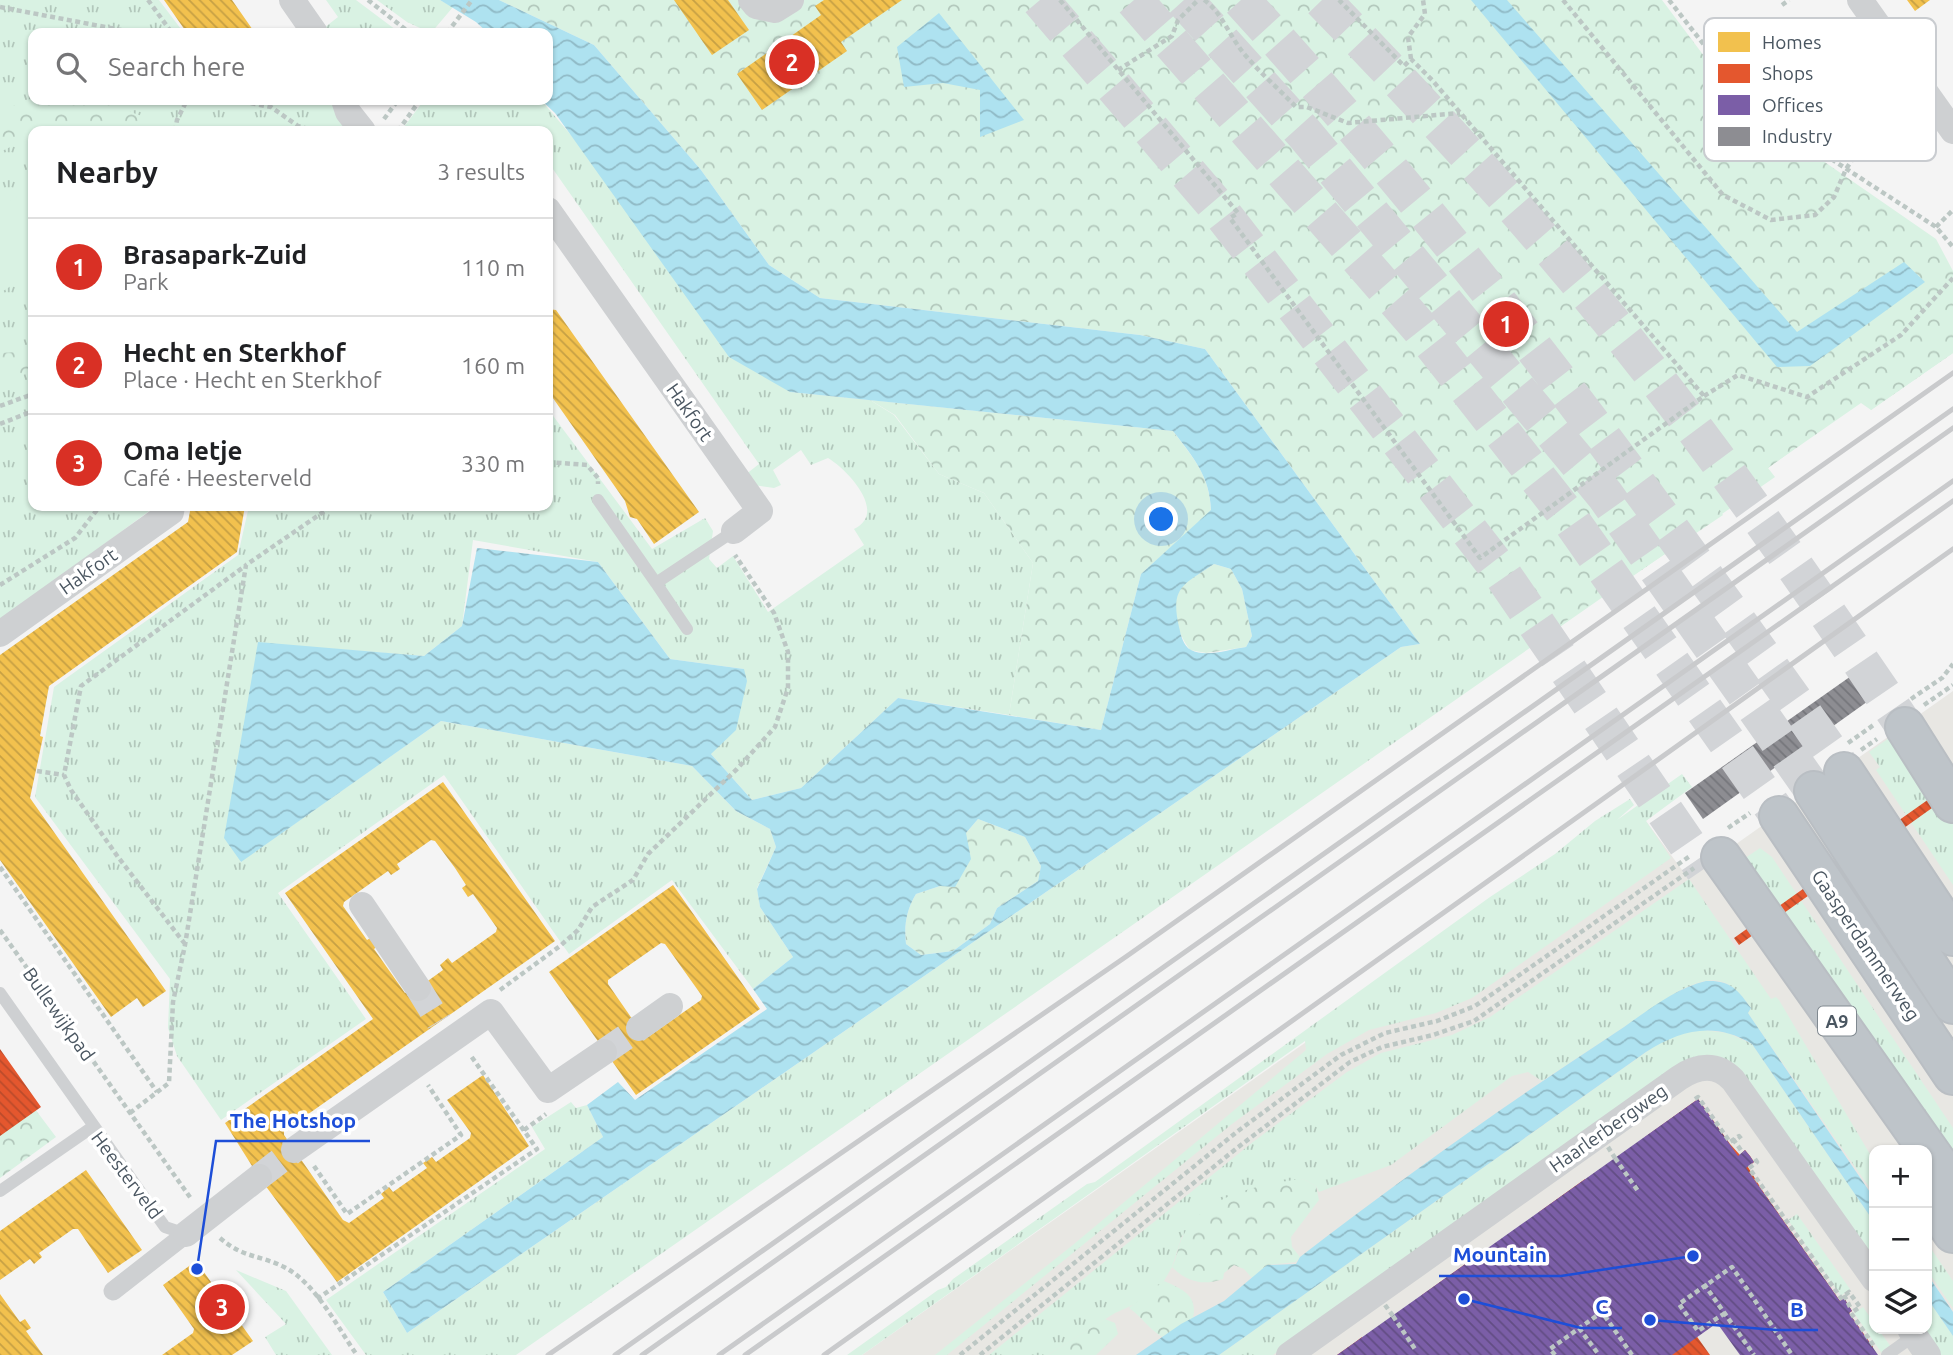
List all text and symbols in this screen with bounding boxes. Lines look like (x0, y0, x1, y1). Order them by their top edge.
legend (1704, 18, 1936, 161)
search box (28, 28, 553, 105)
text: Homes (1762, 31, 1822, 53)
pin: 2 (769, 36, 815, 88)
icon: search (52, 48, 90, 86)
text: Search here (108, 52, 245, 81)
text: Shops (1762, 62, 1813, 84)
text: Offices (1762, 94, 1823, 116)
text: Industry (1762, 125, 1832, 147)
text: Nearby (56, 155, 158, 189)
text: 3 results (437, 159, 525, 184)
text: Brasapark-Zuid (123, 240, 307, 269)
text: 1 (73, 255, 85, 280)
text: 110 m (461, 255, 525, 280)
text: Park (123, 269, 169, 294)
pin: 1 (1483, 298, 1529, 350)
text: Hecht en Sterkhof (123, 338, 346, 367)
text: 2 (73, 353, 85, 378)
text: 160 m (461, 353, 525, 378)
text: Place · Hecht en Sterkhof (123, 367, 382, 392)
street label: Hakfort (662, 379, 718, 446)
text: Oma Ietje (123, 436, 242, 465)
text: 3 (73, 451, 85, 476)
text: 330 m (461, 451, 525, 476)
text: Café · Heesterveld (123, 465, 312, 490)
your location (1144, 502, 1178, 536)
street label: Hakfort (55, 543, 122, 599)
street label: Gaasperdammerweg (1807, 865, 1925, 1025)
street label: Bullewijkpad (19, 963, 99, 1065)
road number: A9 (1818, 1006, 1856, 1036)
street label: Haarlerbergweg (1545, 1079, 1671, 1177)
callout: The Hotshop (216, 1099, 370, 1141)
text: The Hotshop (230, 1108, 356, 1132)
street label: Heesterveld (87, 1127, 167, 1223)
map controls (1869, 1145, 1932, 1334)
button: + (1869, 1145, 1932, 1208)
button: − (1869, 1208, 1932, 1271)
callout: Mountain (1439, 1234, 1561, 1276)
text: Mountain (1453, 1242, 1547, 1266)
button: layers (1869, 1271, 1932, 1334)
pin: 3 (199, 1281, 245, 1333)
callout: C (1581, 1286, 1622, 1328)
callout: B (1777, 1288, 1818, 1330)
text: C (1595, 1294, 1609, 1318)
text: B (1790, 1297, 1804, 1321)

